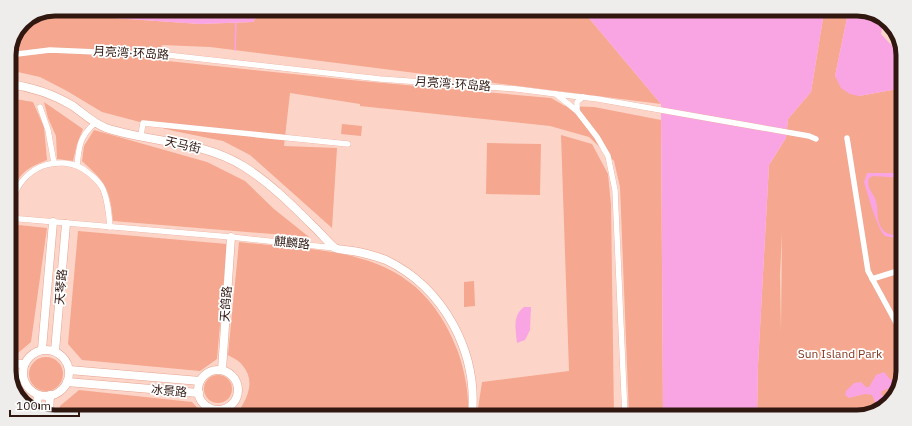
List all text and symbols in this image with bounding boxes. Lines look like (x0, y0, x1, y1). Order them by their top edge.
street label: 月亮湾·环岛路 (93, 43, 169, 62)
street label: 月亮湾·环岛路 (415, 73, 491, 94)
street label: 天马街 (164, 133, 202, 156)
street label: 麒麟路 (273, 233, 311, 252)
street label: 天琴路 (51, 268, 70, 306)
street label: 天鸽路 (217, 285, 234, 322)
park label: Sun Island Park (798, 346, 883, 361)
street label: 冰景路 (150, 381, 188, 400)
scale bar (10, 392, 79, 418)
text: 100 m (16, 398, 51, 413)

